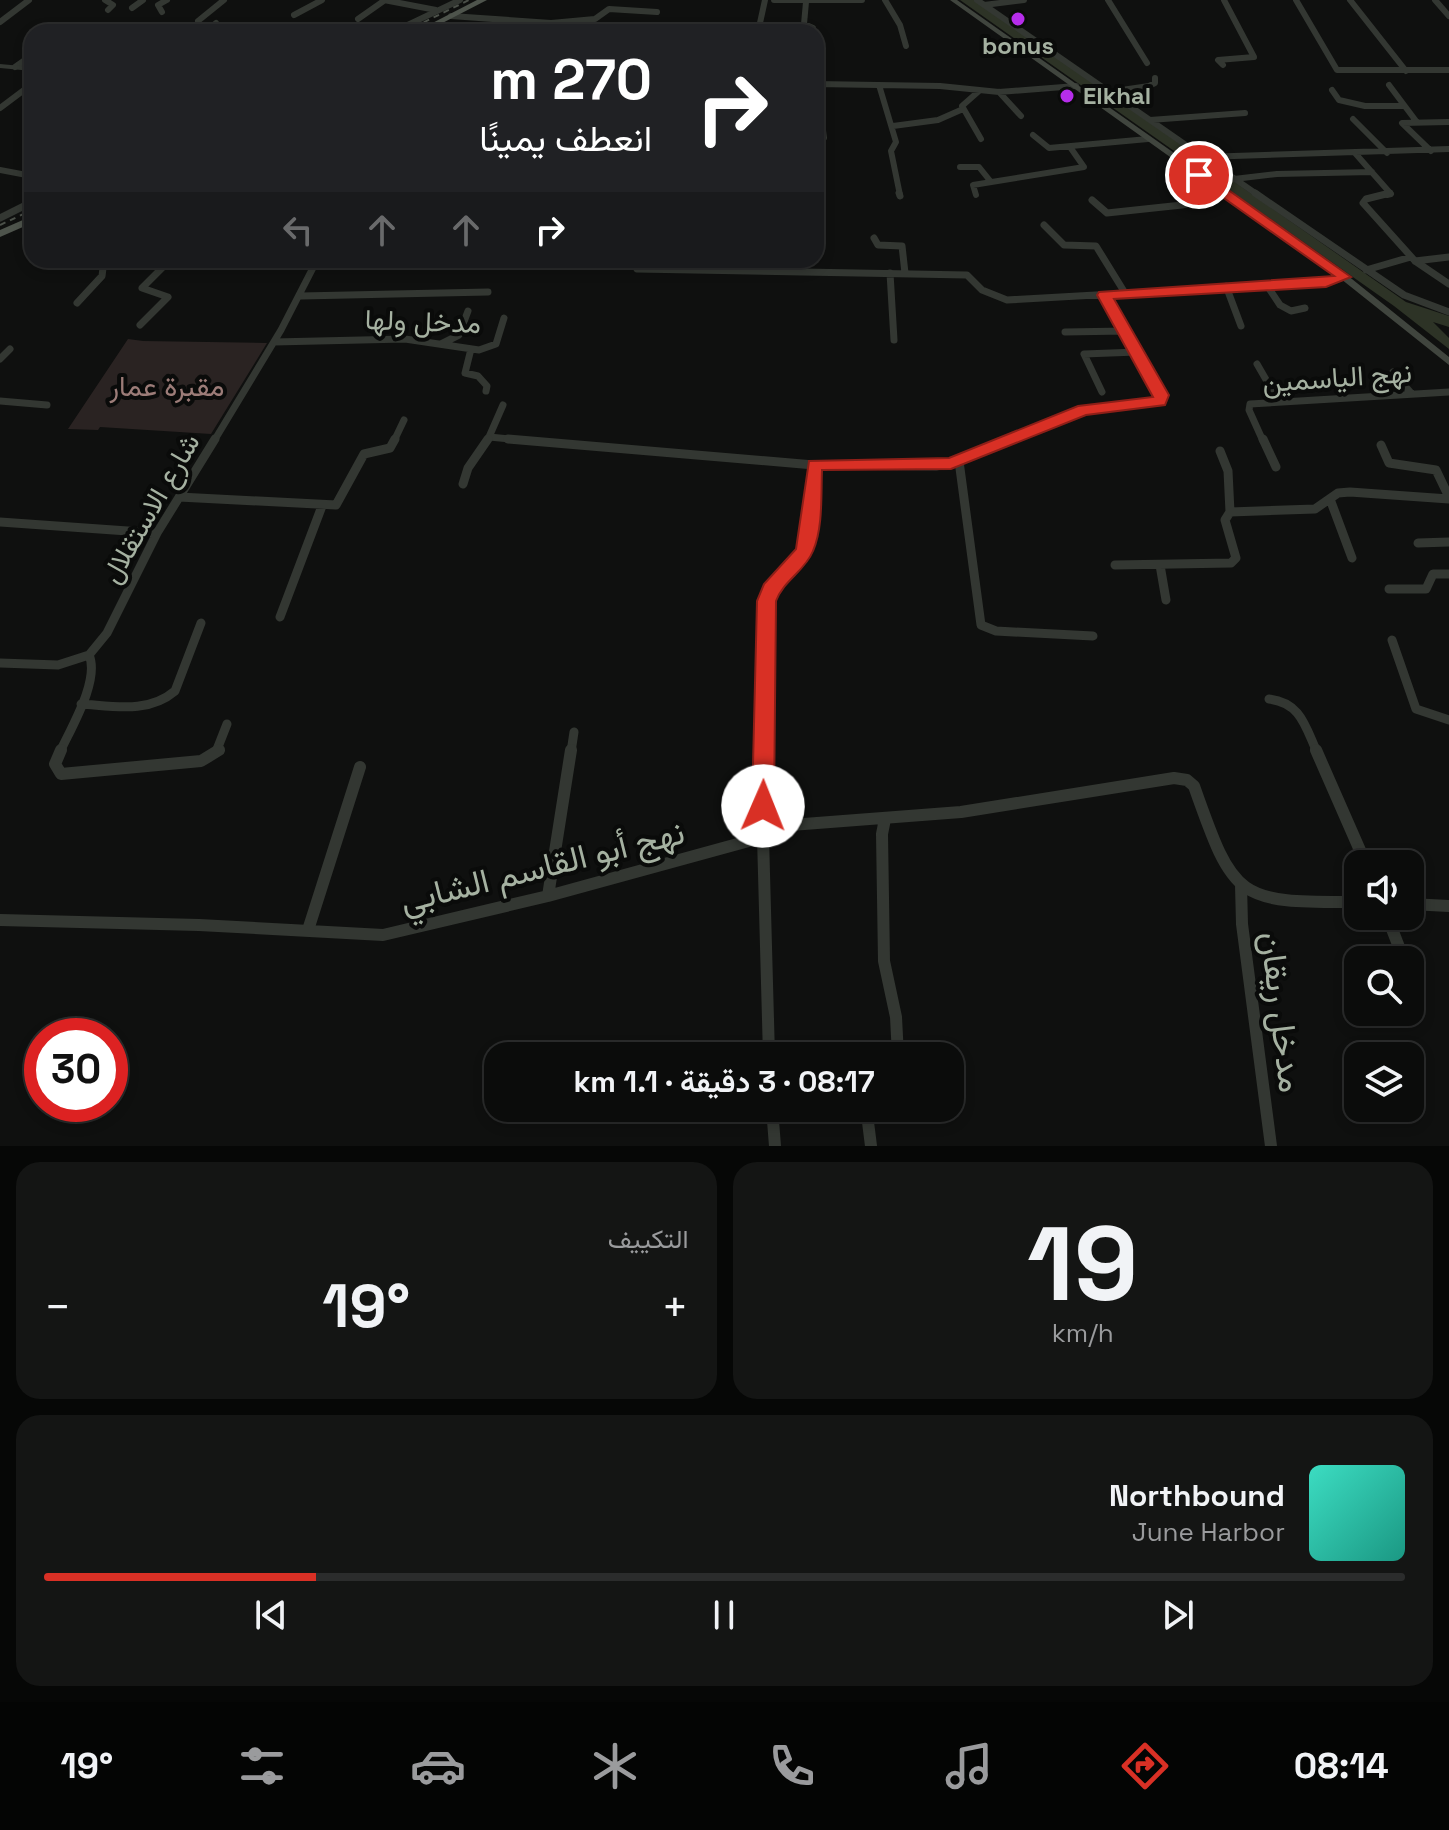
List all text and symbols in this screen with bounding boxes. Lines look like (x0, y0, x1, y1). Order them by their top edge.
marker: bonus (1009, 10, 1027, 28)
place label: bonus (982, 30, 1054, 61)
text: 270 m (490, 44, 652, 115)
icon: right (680, 56, 784, 160)
place label: Elkhal (1083, 80, 1151, 111)
marker: Elkhal (1058, 87, 1076, 105)
text: انعطف يمينًا (479, 116, 652, 162)
pin (1165, 141, 1233, 209)
icon: arrive (1177, 153, 1221, 197)
icon: left (276, 208, 320, 252)
icon: ahead (360, 208, 404, 252)
icon: ahead (444, 208, 488, 252)
icon: right (528, 208, 572, 252)
street label: مدخل ولها (364, 301, 482, 341)
street label: نهج الياسمين (1261, 354, 1413, 402)
park label: مقبرة عمار (109, 368, 225, 404)
street label: شارع الاستقلال (93, 426, 208, 590)
position arrow (721, 764, 805, 848)
street label: نهج أبو القاسم الشابي (395, 810, 690, 928)
map controls (1344, 850, 1424, 1122)
button: sound (1344, 850, 1424, 930)
street label: مدخل ريقان (1250, 929, 1313, 1095)
button: search (1344, 946, 1424, 1026)
speed limit sign: 30 (24, 1018, 128, 1122)
button: layers (1344, 1042, 1424, 1122)
text: 08:17 · 3 دقيقة · 1.1 km (573, 1062, 875, 1101)
text: 19 (1027, 1198, 1138, 1330)
text: التكييف (608, 1222, 689, 1256)
text: 19° (322, 1268, 410, 1345)
text: − (44, 1279, 71, 1335)
text: + (661, 1279, 689, 1335)
text: km/h (1052, 1316, 1114, 1350)
text: Northbound (1109, 1476, 1285, 1515)
text: June Harbor (1132, 1515, 1285, 1549)
icon: previous (249, 1593, 293, 1637)
icon: pause (702, 1593, 746, 1637)
icon: next (1156, 1593, 1200, 1637)
icon: filters (234, 1738, 290, 1794)
icon: car (410, 1738, 466, 1794)
icon: climate (587, 1738, 643, 1794)
icon: phone (764, 1738, 820, 1794)
icon: music (941, 1738, 997, 1794)
icon: directions (1117, 1738, 1173, 1794)
text: 19° (60, 1743, 113, 1789)
text: 08:14 (1294, 1743, 1389, 1789)

